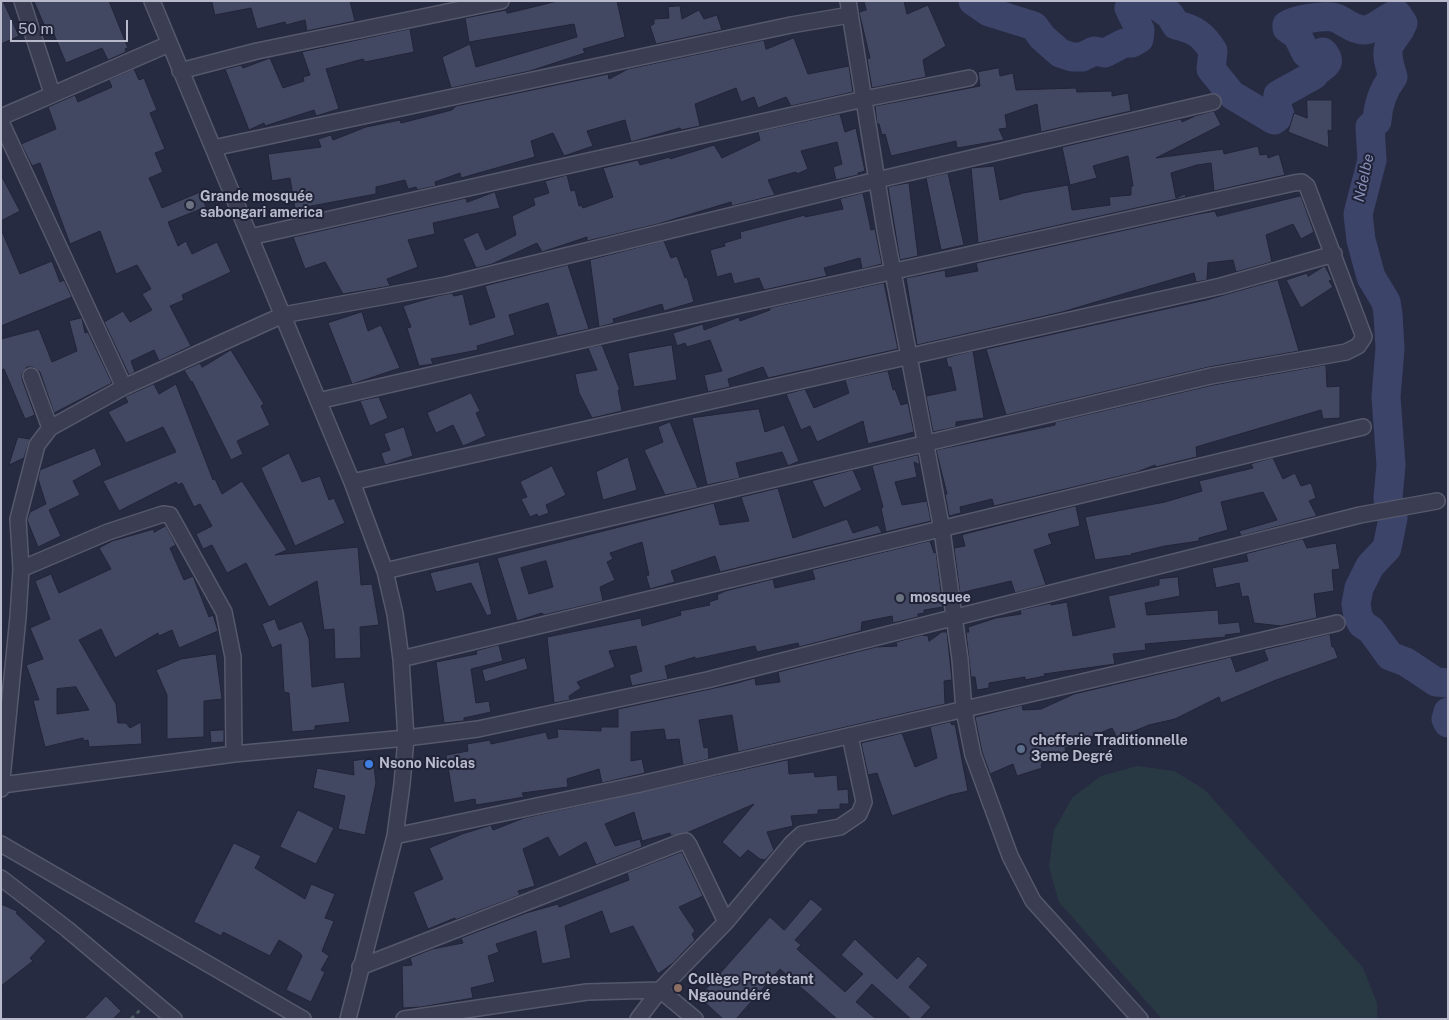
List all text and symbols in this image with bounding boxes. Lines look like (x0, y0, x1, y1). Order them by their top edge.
scale bar (12, 10, 130, 42)
text: 50 m (18, 20, 53, 37)
water label: Ndelbe (1350, 152, 1378, 204)
place label: Grande mosquée sabongari america (200, 189, 323, 222)
marker: Grande mosquée sabongari america (184, 199, 196, 211)
place label: mosquee (910, 590, 971, 606)
marker: mosquee (894, 592, 906, 604)
place label: chefferie Traditionnelle 3eme Degré (1031, 733, 1188, 766)
marker: chefferie Traditionnelle 3eme Degré (1015, 743, 1027, 755)
place label: Nsono Nicolas (379, 756, 475, 772)
marker: Nsono Nicolas (363, 758, 375, 770)
place label: Collège Protestant Ngaoundéré (688, 972, 814, 1004)
marker: Collège Protestant Ngaoundéré (672, 982, 684, 994)

